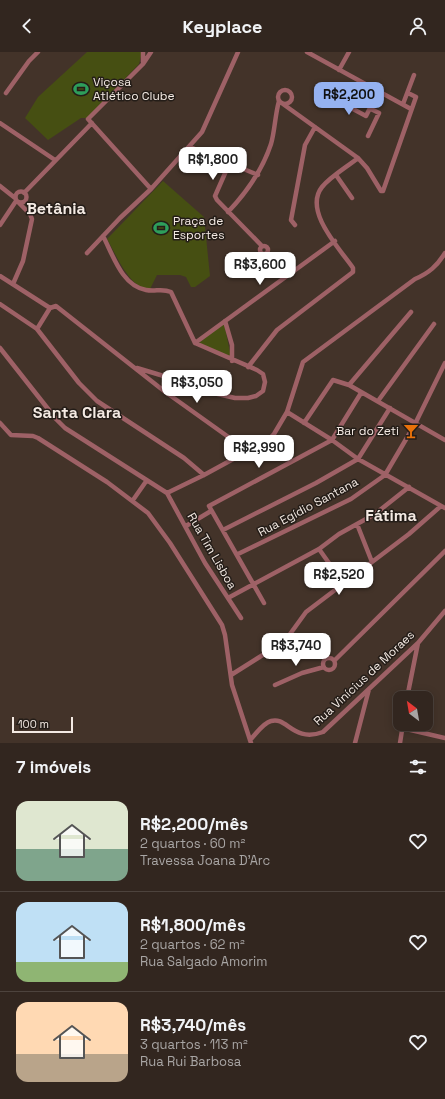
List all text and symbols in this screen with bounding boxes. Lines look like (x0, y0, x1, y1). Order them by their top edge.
icon: back (16, 15, 38, 37)
text: Keyplace (183, 15, 262, 38)
icon: person (407, 15, 429, 37)
place label: Viçosa Atlético Clube (93, 74, 175, 104)
sports icon: Viçosa Atlético Clube (72, 80, 90, 98)
pin: R$2,200 (312, 82, 386, 116)
text: R$2,200 (323, 86, 375, 103)
pin: R$1,800 (176, 147, 250, 181)
text: R$1,800 (188, 151, 238, 168)
district label: Betânia (26, 198, 86, 219)
place label: Praça de Esportes (173, 213, 224, 243)
sports icon: Praça de Esportes (152, 219, 170, 237)
pin: R$3,600 (223, 252, 297, 286)
text: R$3,600 (234, 256, 286, 273)
pin: R$3,050 (160, 370, 234, 404)
text: R$3,050 (171, 374, 223, 391)
district label: Santa Clara (33, 402, 121, 423)
bar icon: Bar do Zeti (402, 422, 420, 440)
place label: Bar do Zeti (336, 423, 399, 439)
pin: R$2,990 (222, 435, 296, 469)
text: R$2,990 (233, 439, 285, 456)
street label: Rua Egídio Santana (255, 474, 361, 540)
district label: Fátima (365, 505, 417, 526)
street label: Rua Tim Lisboa (184, 510, 240, 592)
pin: R$2,520 (302, 562, 376, 596)
text: R$2,520 (313, 566, 365, 583)
street label: Rua Vinícius de Moraes (310, 627, 418, 729)
pin: R$3,740 (259, 633, 333, 667)
text: R$3,740 (271, 637, 321, 654)
north arrow (393, 691, 433, 731)
map controls (393, 691, 433, 731)
scale bar (12, 715, 73, 734)
text: 100 m (18, 717, 49, 731)
text: 7 imóveis (16, 756, 91, 778)
icon: filters (407, 756, 429, 778)
text: R$2,200/mês (140, 813, 248, 835)
icon: home (48, 817, 96, 865)
icon: heart (407, 830, 429, 852)
text: 2 quartos · 60 m² (140, 835, 245, 852)
text: Travessa Joana D'Arc (140, 852, 270, 869)
text: R$1,800/mês (140, 914, 246, 936)
icon: home (48, 918, 96, 966)
icon: heart (407, 931, 429, 953)
text: 2 quartos · 62 m² (140, 936, 245, 953)
text: Rua Salgado Amorim (140, 953, 267, 970)
text: R$3,740/mês (140, 1014, 246, 1036)
icon: home (48, 1018, 96, 1066)
icon: heart (407, 1031, 429, 1053)
text: 3 quartos · 113 m² (140, 1036, 248, 1053)
text: Rua Rui Barbosa (140, 1053, 241, 1070)

